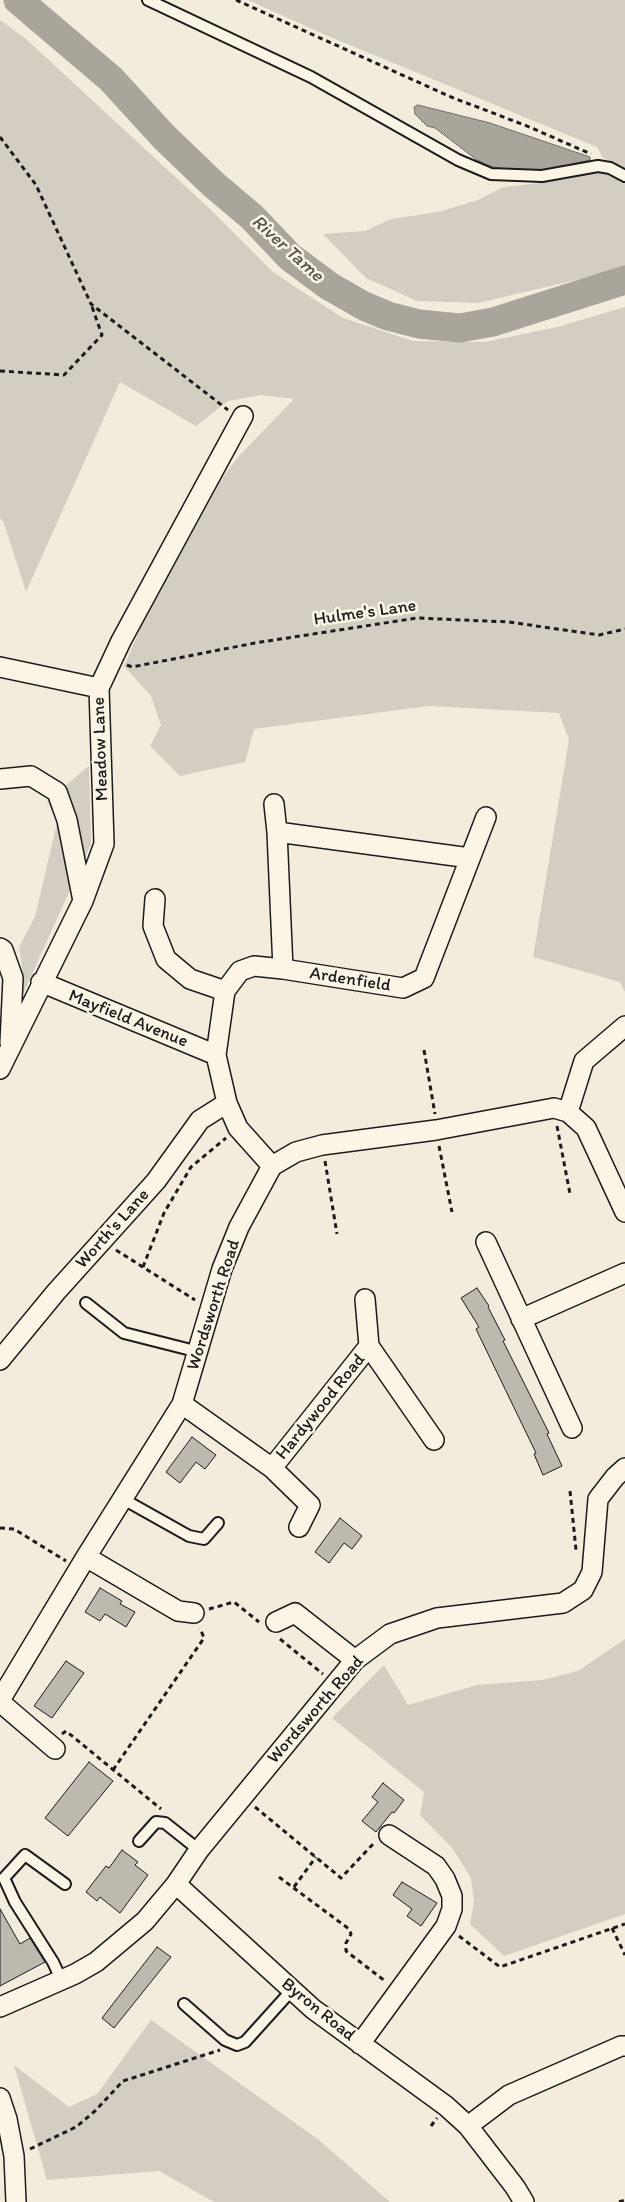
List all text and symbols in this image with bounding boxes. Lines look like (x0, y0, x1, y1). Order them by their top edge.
water label: River Tame (246, 211, 328, 287)
street label: Hulme's Lane (312, 595, 418, 631)
street label: Meadow Lane (88, 697, 114, 801)
street label: Ardenfield (308, 963, 392, 997)
street label: Mayfield Avenue (65, 985, 191, 1053)
street label: Worth's Lane (71, 1185, 155, 1273)
street label: Wordsworth Road (183, 1237, 245, 1373)
street label: Hardywood Road (272, 1350, 370, 1464)
street label: Wordsworth Road (263, 1651, 369, 1769)
street label: Byron Road (277, 1974, 359, 2046)

